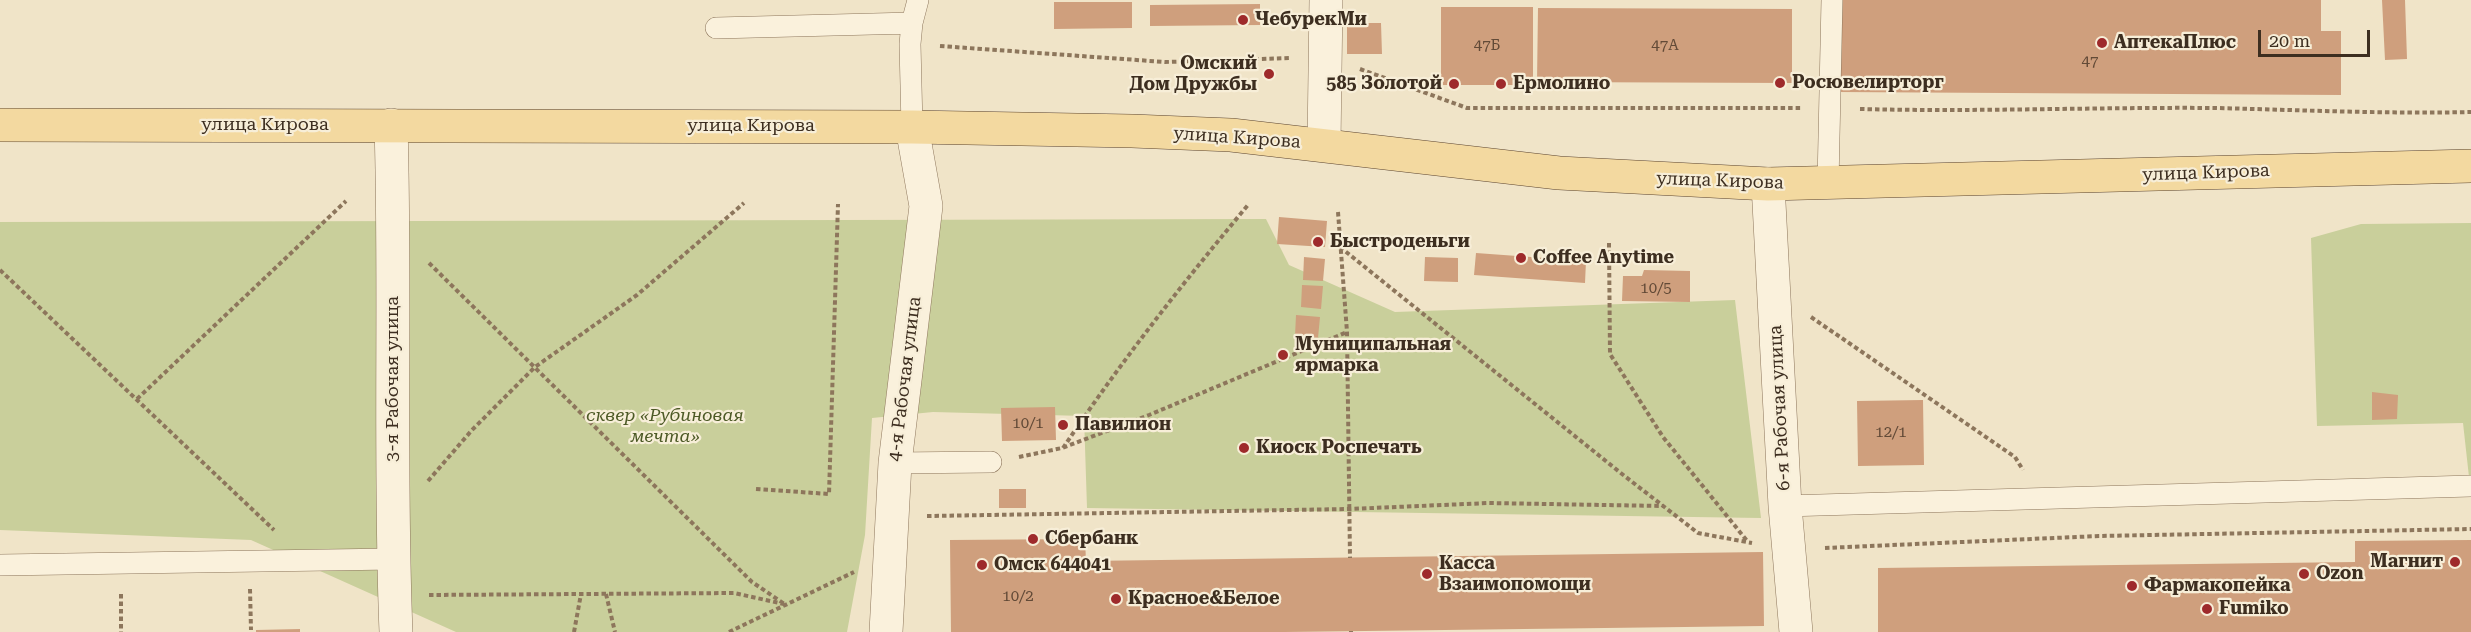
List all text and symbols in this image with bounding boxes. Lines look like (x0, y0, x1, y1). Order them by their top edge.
place label: ЧебурекМи (1255, 9, 1367, 31)
marker: ЧебурекМи (1236, 13, 1250, 27)
scale bar (2261, 18, 2374, 56)
text: 20 m (2269, 30, 2310, 51)
place label: АптекаПлюс (2114, 32, 2236, 54)
marker: АптекаПлюс (2095, 36, 2109, 50)
house number: 47Б (1474, 37, 1500, 55)
house number: 47А (1651, 37, 1679, 55)
place label: Омский Дом Дружбы (1129, 53, 1257, 96)
house number: 47 (2082, 53, 2098, 71)
marker: Омский Дом Дружбы (1262, 67, 1276, 81)
place label: Росювелирторг (1792, 72, 1944, 94)
place label: 585 Золотой (1326, 73, 1442, 95)
place label: Ермолино (1513, 73, 1610, 95)
marker: Росювелирторг (1773, 76, 1787, 90)
marker: 585 Золотой (1447, 77, 1461, 91)
marker: Ермолино (1494, 77, 1508, 91)
street label: улица Кирова (201, 114, 329, 136)
street label: улица Кирова (687, 115, 815, 137)
street label: улица Кирова (1173, 123, 1301, 153)
street label: улица Кирова (2142, 160, 2270, 186)
street label: улица Кирова (1656, 168, 1784, 194)
place label: Быстроденьги (1330, 231, 1470, 253)
marker: Быстроденьги (1311, 235, 1325, 249)
place label: Coffee Anytime (1533, 247, 1674, 269)
marker: Coffee Anytime (1514, 251, 1528, 265)
house number: 10/5 (1640, 280, 1672, 298)
street label: 4-я Рабочая улица (884, 295, 926, 463)
street label: 3-я Рабочая улица (382, 296, 404, 462)
street label: 6-я Рабочая улица (1765, 325, 1795, 491)
place label: Муниципальная ярмарка (1295, 334, 1451, 376)
marker: Муниципальная ярмарка (1276, 348, 1290, 362)
park label: сквер «Рубиновая мечта» (586, 405, 744, 448)
place label: Павилион (1075, 414, 1171, 436)
house number: 10/1 (1012, 415, 1044, 433)
marker: Павилион (1056, 418, 1070, 432)
house number: 12/1 (1875, 424, 1907, 442)
place label: Киоск Роспечать (1256, 437, 1421, 459)
marker: Киоск Роспечать (1237, 441, 1251, 455)
place label: Сбербанк (1045, 528, 1139, 550)
marker: Сбербанк (1026, 532, 1040, 546)
place label: Магнит (2370, 551, 2443, 573)
place label: Касса Взаимопомощи (1439, 553, 1591, 596)
place label: Омск 644041 (994, 554, 1111, 576)
marker: Магнит (2448, 555, 2462, 569)
marker: Омск 644041 (975, 558, 989, 572)
place label: Ozon (2316, 563, 2364, 585)
marker: Касса Взаимопомощи (1420, 567, 1434, 581)
marker: Ozon (2297, 567, 2311, 581)
place label: Фармакопейка (2144, 575, 2291, 597)
marker: Фармакопейка (2125, 579, 2139, 593)
house number: 10/2 (1002, 588, 1034, 606)
place label: Красное&Белое (1128, 588, 1279, 610)
marker: Красное&Белое (1109, 592, 1123, 606)
place label: Fumiko (2219, 598, 2289, 620)
marker: Fumiko (2200, 602, 2214, 616)

